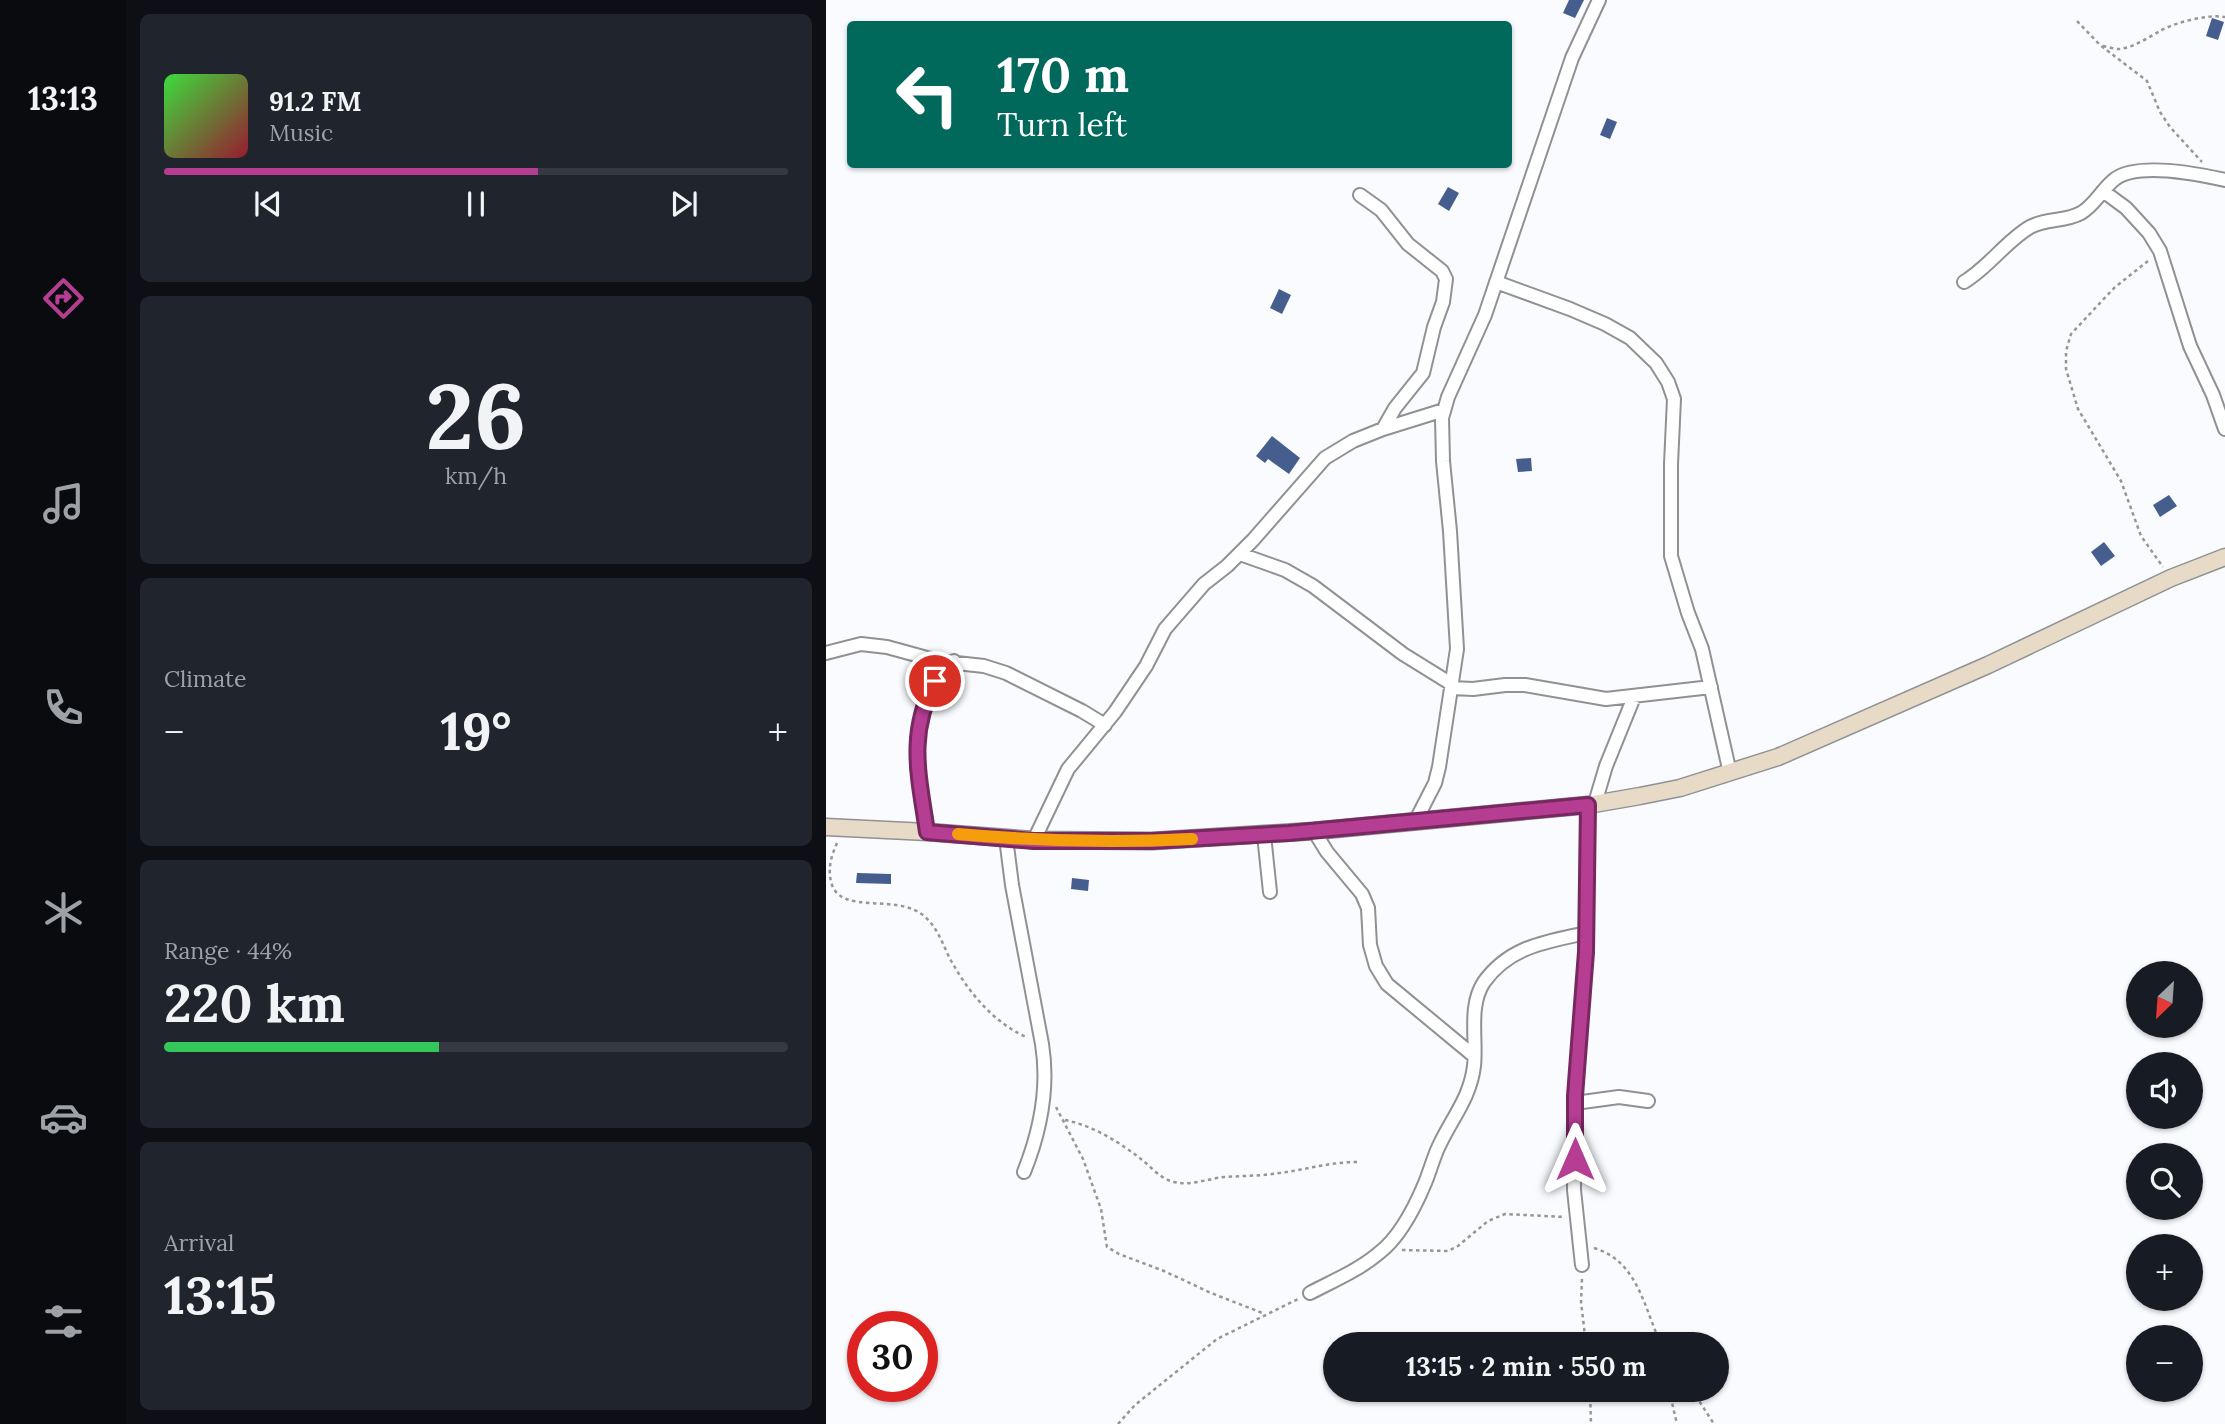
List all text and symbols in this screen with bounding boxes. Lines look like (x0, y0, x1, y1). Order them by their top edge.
text: 170 m (997, 43, 1129, 105)
icon: left (882, 49, 973, 140)
text: 13:13 (28, 78, 98, 119)
text: 91.2 FM (269, 85, 361, 118)
text: Turn left (997, 104, 1127, 145)
text: Music (269, 118, 333, 147)
icon: previous (249, 185, 287, 223)
icon: pause (457, 185, 495, 223)
icon: next (665, 185, 703, 223)
icon: directions (39, 274, 88, 323)
text: 26 (426, 357, 526, 474)
text: km/h (445, 461, 507, 490)
icon: music (39, 479, 88, 528)
pin (905, 651, 965, 711)
icon: arrive (916, 662, 954, 700)
text: Climate (164, 664, 246, 693)
icon: phone (39, 683, 88, 732)
text: 19° (441, 698, 511, 764)
text: − (164, 708, 184, 756)
text: + (768, 708, 788, 756)
icon: climate (39, 888, 88, 937)
text: Range · 44% (164, 936, 292, 965)
north arrow (2126, 961, 2203, 1038)
map controls (2126, 961, 2203, 1402)
text: 220 km (164, 970, 345, 1036)
button: sound (2126, 1052, 2203, 1129)
icon: car (39, 1093, 88, 1142)
position arrow (1538, 1122, 1612, 1196)
button: search (2126, 1143, 2203, 1220)
text: Arrival (164, 1228, 234, 1257)
button: + (2126, 1234, 2203, 1311)
text: 13:15 (164, 1262, 276, 1328)
icon: filters (39, 1297, 88, 1346)
speed limit sign: 30 (847, 1311, 938, 1402)
button: − (2126, 1325, 2203, 1402)
text: 13:15 · 2 min · 550 m (1406, 1350, 1646, 1383)

